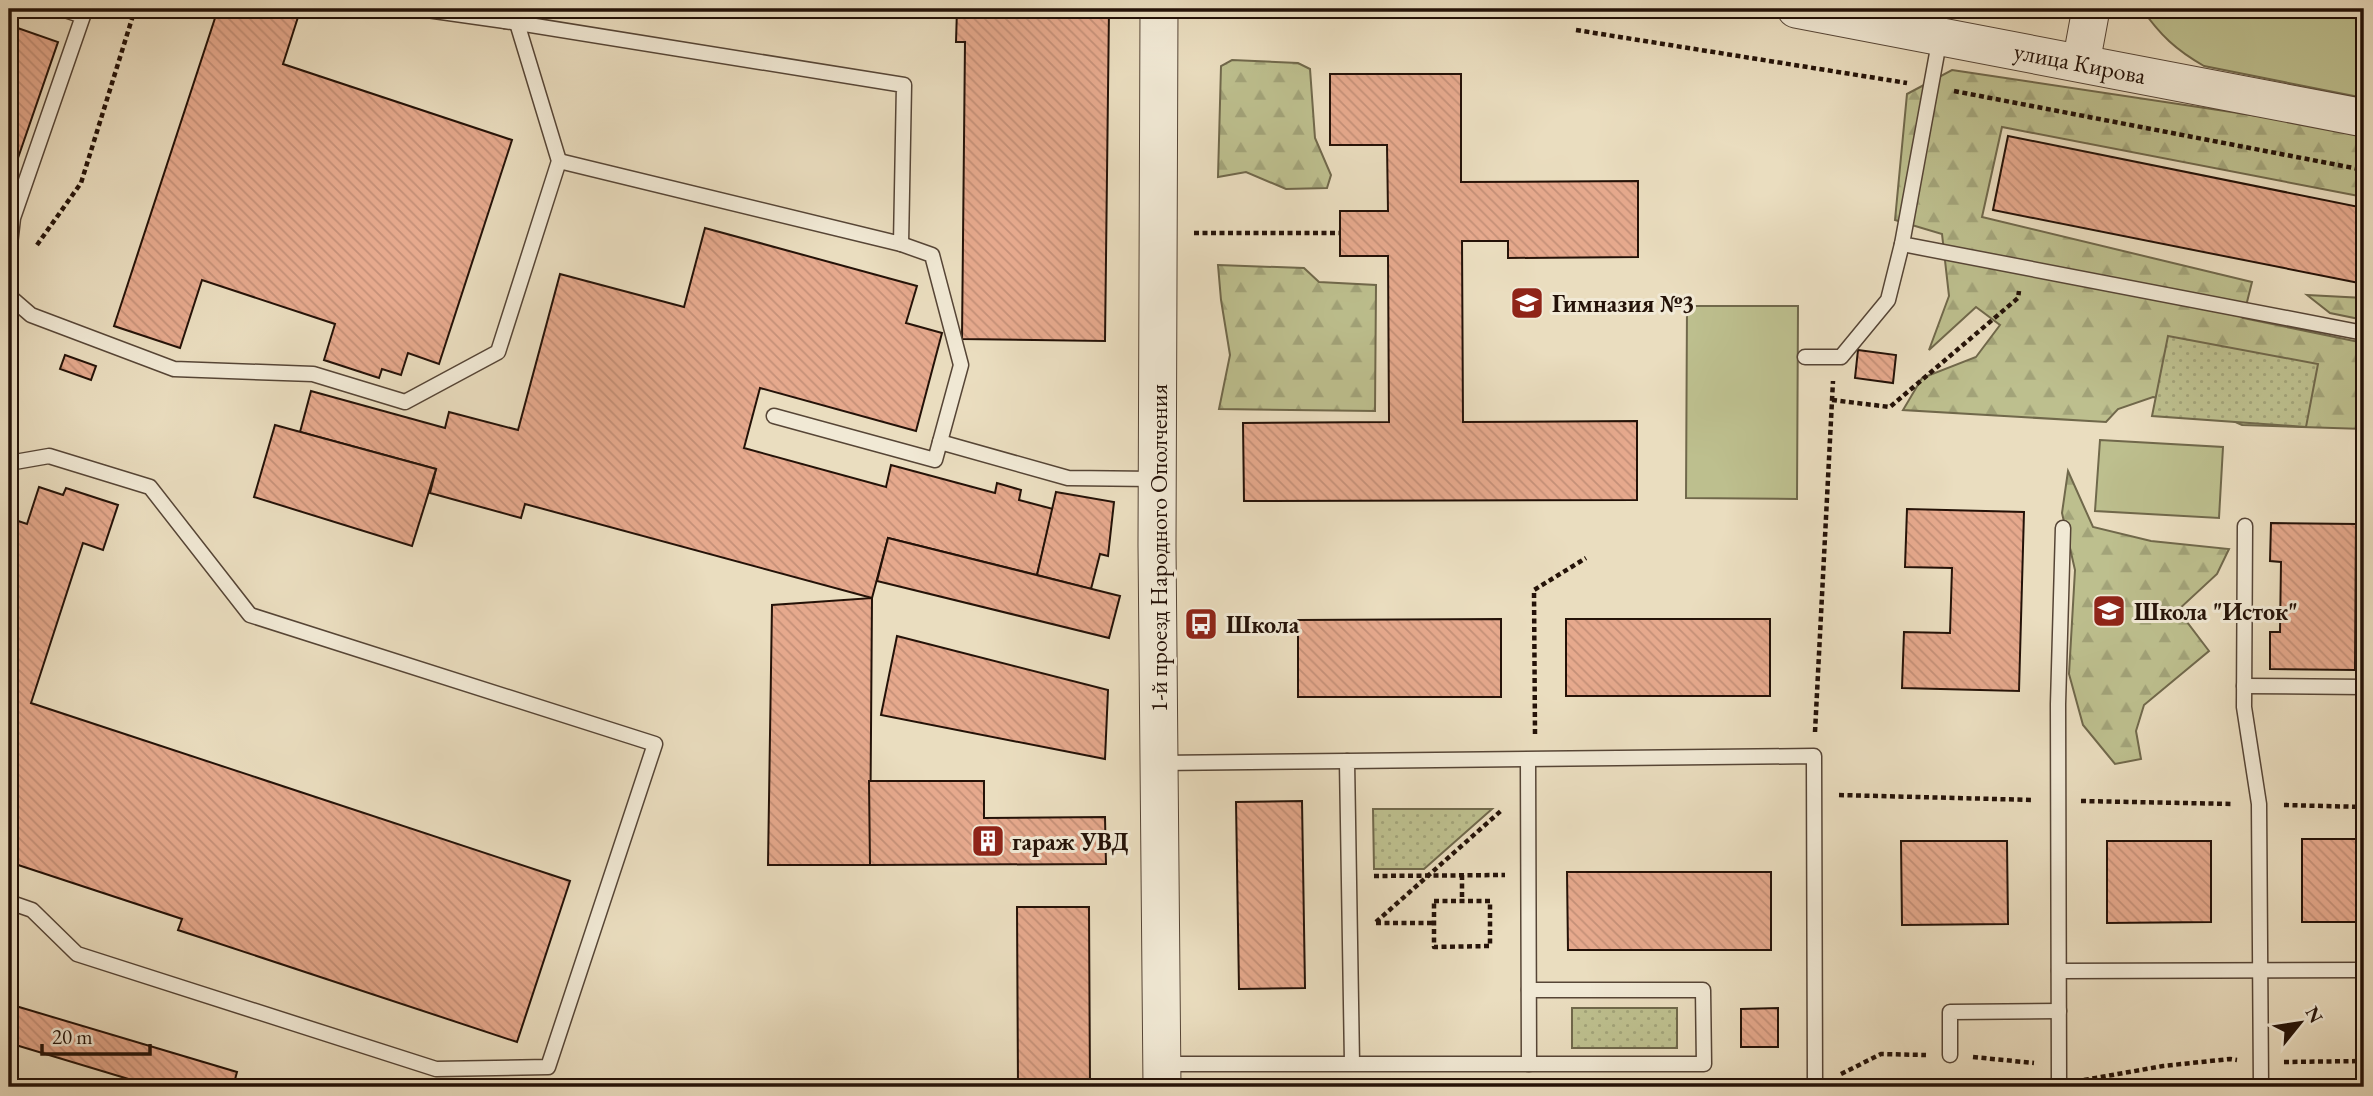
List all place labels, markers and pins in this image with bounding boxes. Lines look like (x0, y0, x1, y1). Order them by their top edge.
school or university icon: Гимназия №3 (1508, 284, 1546, 322)
place label: Гимназия №3 (1552, 288, 1694, 319)
school or university icon: Школа "Исток" (2090, 592, 2128, 630)
place label: Школа "Исток" (2134, 596, 2298, 627)
bus stop icon: Школа (1182, 605, 1220, 643)
place label: Школа (1226, 609, 1300, 640)
building icon: гараж УВД (969, 822, 1007, 860)
place label: гараж УВД (1012, 826, 1128, 857)

